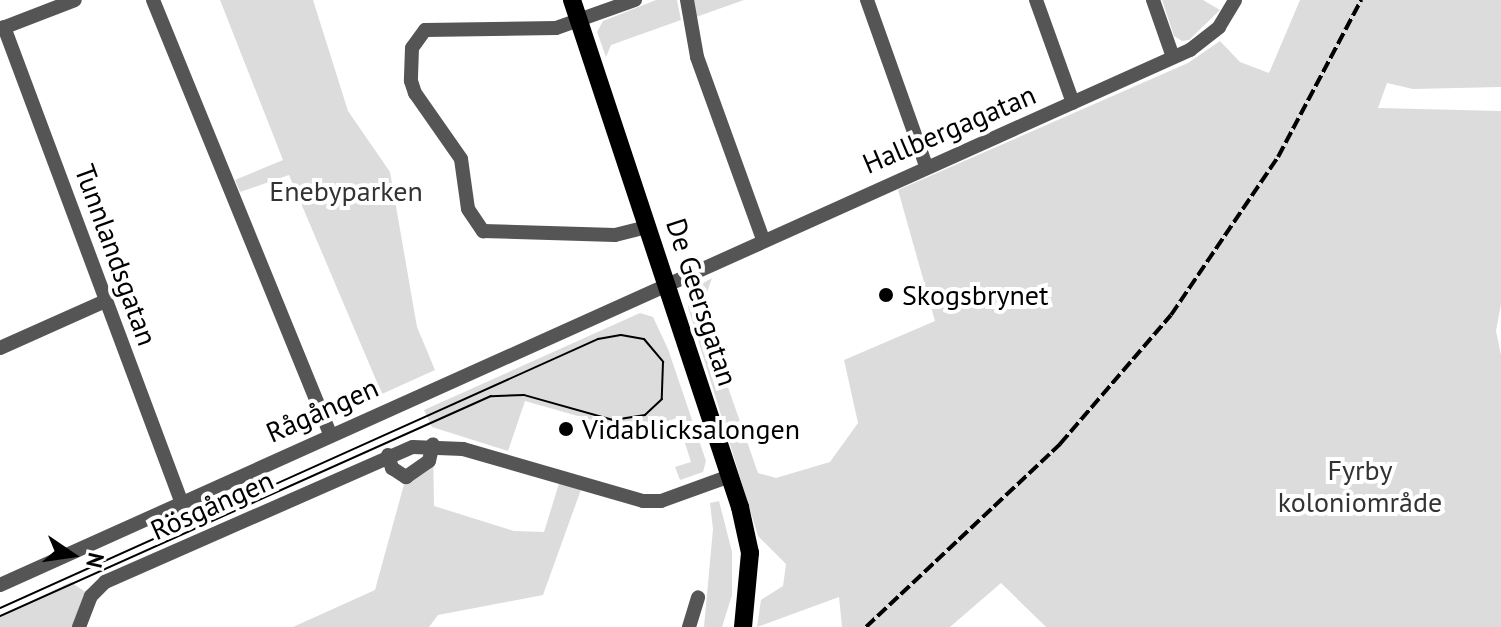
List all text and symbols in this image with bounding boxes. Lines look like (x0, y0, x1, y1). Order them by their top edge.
street label: Hallbergagatan (858, 77, 1040, 181)
street label: Tunnlandsgatan (68, 160, 164, 350)
park label: Enebyparken (269, 174, 423, 208)
street label: De Geersgatan (659, 214, 745, 390)
place label: Skogsbrynet (902, 278, 1048, 312)
marker: Skogsbrynet (877, 286, 895, 304)
street label: Rågången (261, 370, 383, 450)
place label: Vidablicksalongen (582, 412, 800, 446)
marker: Vidablicksalongen (557, 420, 575, 438)
park label: Fyrby koloniområde (1278, 453, 1442, 519)
street label: Rösgången (145, 463, 279, 547)
north arrow (32, 515, 112, 595)
text: N (80, 550, 111, 571)

